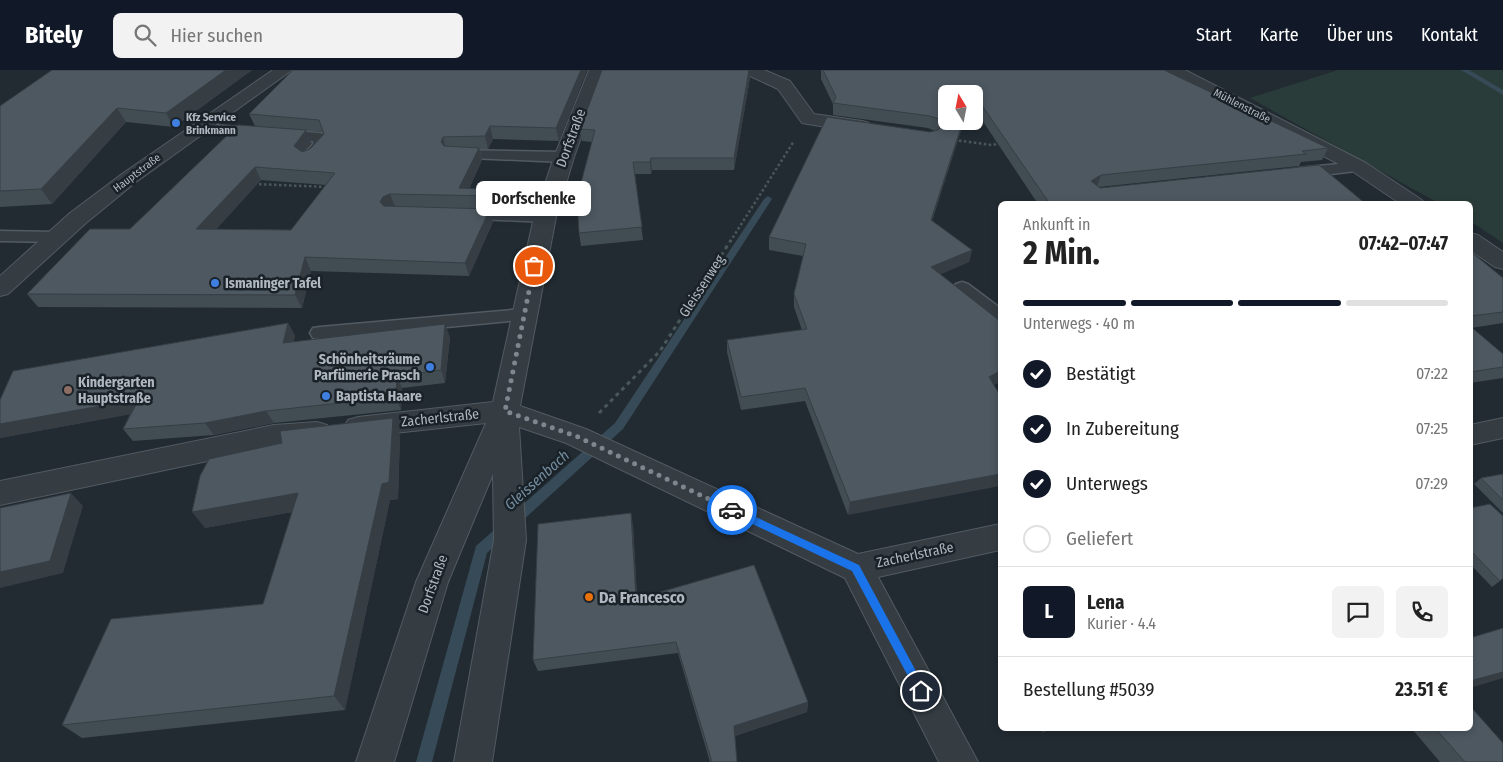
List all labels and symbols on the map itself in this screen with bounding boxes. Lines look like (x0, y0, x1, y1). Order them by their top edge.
north arrow (938, 85, 982, 130)
street label: Mühlenstraße (1211, 86, 1273, 126)
street label: Dorfstraße (553, 106, 589, 170)
place label: Kfz Service Brinkmann (186, 111, 237, 137)
marker: Kfz Service Brinkmann (170, 117, 182, 129)
street label: Hauptstraße (111, 151, 163, 195)
callout: Dorfschenke (476, 181, 592, 216)
pin (513, 245, 555, 287)
street label: Gleissenweg (676, 251, 729, 320)
place label: Ismaninger Tafel (225, 275, 321, 292)
marker: Ismaninger Tafel (209, 277, 221, 289)
place label: Schönheitsräume Parfümerie Prasch (314, 351, 420, 384)
marker: Schönheitsräume Parfümerie Prasch (424, 361, 436, 373)
place label: Kindergarten Hauptstraße (78, 374, 155, 407)
marker: Kindergarten Hauptstraße (62, 384, 74, 396)
place label: Baptista Haare (336, 388, 422, 405)
marker: Baptista Haare (320, 390, 332, 402)
street label: Zacherlstraße (400, 405, 480, 431)
water label: Gleissenbach (501, 446, 573, 514)
courier (707, 485, 757, 535)
street label: Zacherlstraße (875, 539, 955, 571)
street label: Dorfstraße (415, 552, 451, 616)
place label: Da Francesco (599, 588, 685, 607)
marker: Da Francesco (583, 591, 595, 603)
pin (900, 670, 942, 712)

